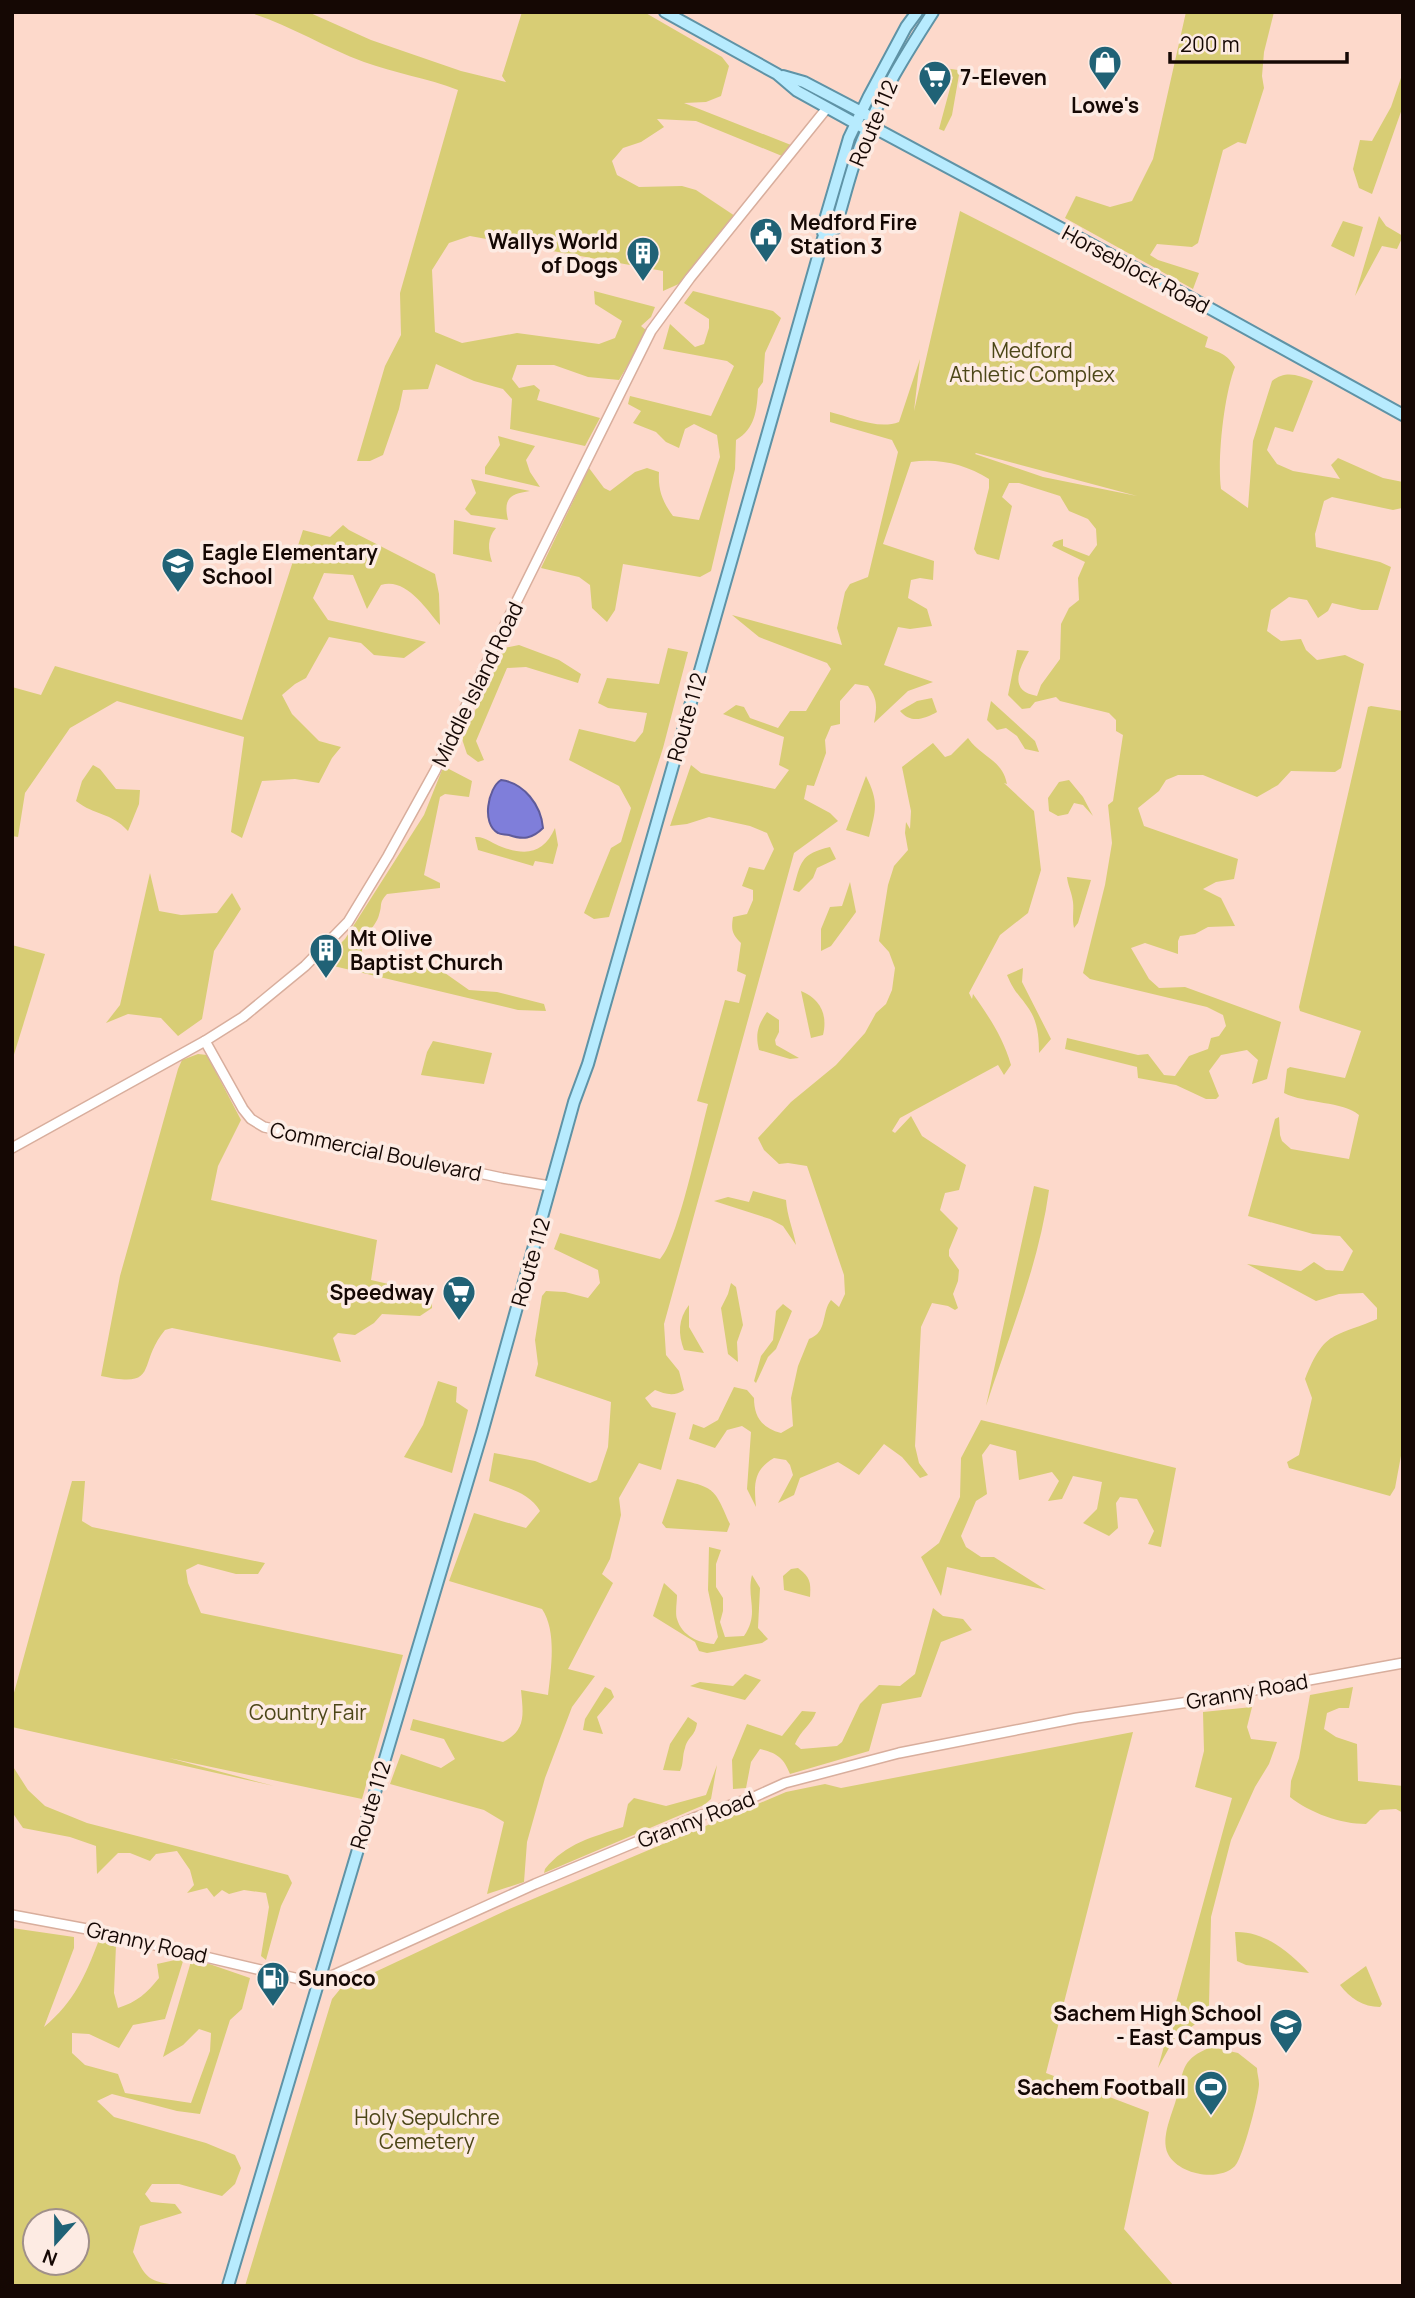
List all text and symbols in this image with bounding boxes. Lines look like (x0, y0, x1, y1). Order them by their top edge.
scale bar (1170, 21, 1347, 65)
text: 200 m (1180, 30, 1240, 58)
shop icon: Lowe's (1086, 43, 1124, 92)
supermarket icon: 7-Eleven (916, 58, 954, 107)
place label: 7-Eleven (960, 63, 1047, 91)
street label: Route 112 (842, 76, 904, 170)
place label: Lowe's (1071, 91, 1139, 119)
place label: Medford Fire Station 3 (790, 208, 917, 260)
public building icon: Medford Fire Station 3 (747, 215, 785, 264)
street label: Horseblock Road (1057, 218, 1215, 320)
place label: Wallys World of Dogs (488, 227, 618, 279)
building icon: Wallys World of Dogs (624, 234, 662, 283)
park label: Medford Athletic Complex (949, 336, 1115, 388)
place label: Eagle Elementary School (202, 538, 378, 590)
school or university icon: Eagle Elementary School (159, 545, 197, 594)
street label: Middle Island Road (425, 597, 529, 771)
street label: Route 112 (660, 669, 712, 765)
place label: Mt Olive Baptist Church (350, 924, 503, 976)
building icon: Mt Olive Baptist Church (307, 931, 345, 980)
street label: Commercial Boulevard (268, 1115, 484, 1187)
street label: Route 112 (504, 1214, 556, 1310)
supermarket icon: Speedway (440, 1273, 478, 1322)
place label: Speedway (330, 1278, 434, 1306)
street label: Granny Road (1184, 1667, 1310, 1715)
park label: Country Fair (249, 1698, 367, 1726)
street label: Route 112 (343, 1757, 397, 1853)
street label: Granny Road (633, 1784, 759, 1854)
street label: Granny Road (84, 1915, 210, 1969)
fuel station icon: Sunoco (254, 1959, 292, 2008)
place label: Sunoco (298, 1964, 376, 1992)
place label: Sachem High School - East Campus (1053, 1999, 1262, 2051)
school or university icon: Sachem High School - East Campus (1267, 2006, 1305, 2055)
sports icon: Sachem Football (1192, 2068, 1230, 2117)
place label: Sachem Football (1017, 2073, 1186, 2101)
park label: Holy Sepulchre Cemetery (354, 2103, 500, 2155)
north arrow (21, 2207, 91, 2277)
text: N (39, 2243, 61, 2272)

